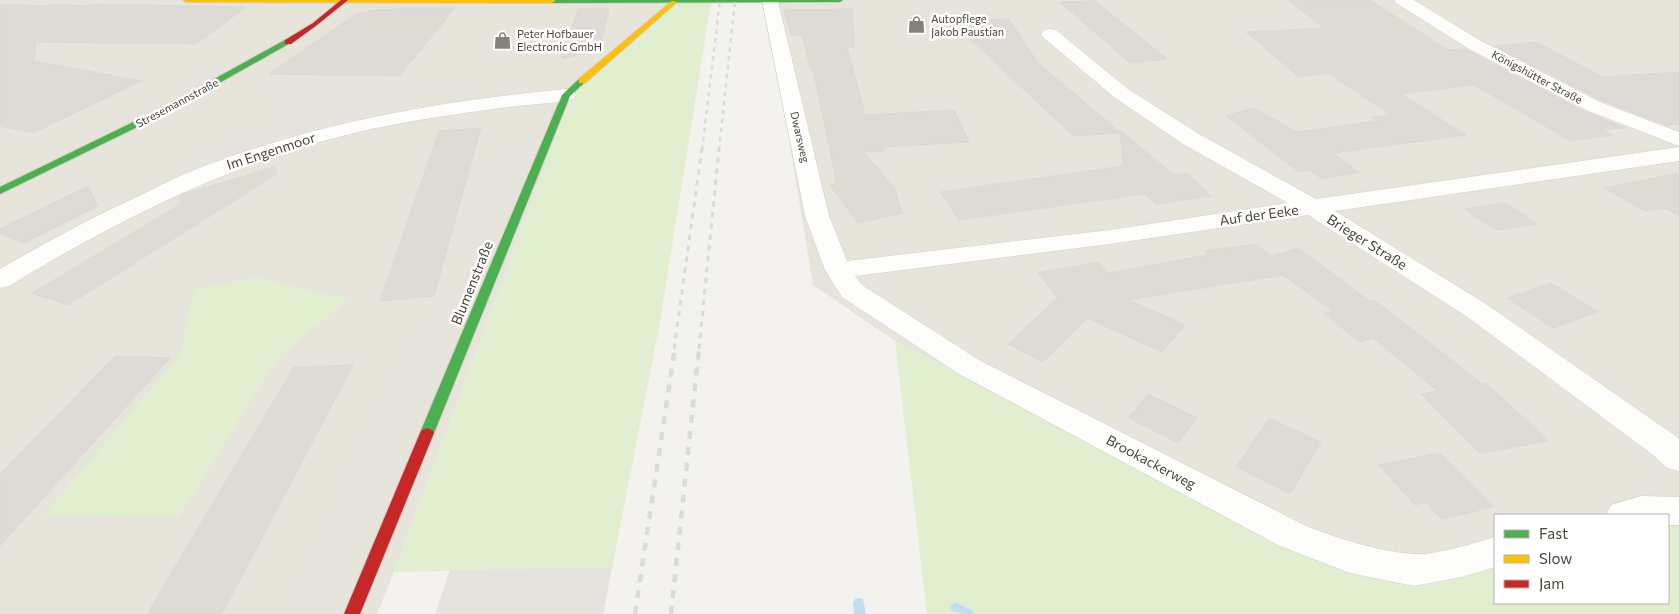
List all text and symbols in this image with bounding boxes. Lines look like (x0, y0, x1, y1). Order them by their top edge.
place label: Autopflege Jakob Paustian (931, 12, 1004, 39)
shop icon: Autopflege Jakob Paustian (907, 15, 927, 35)
place label: Peter Hofbauer Electronic GmbH (517, 27, 602, 53)
shop icon: Peter Hofbauer Electronic GmbH (493, 30, 513, 50)
street label: Königshütter Straße (1490, 47, 1585, 106)
street label: Stresemannstraße (133, 75, 220, 130)
street label: Dwarsweg (788, 110, 813, 164)
street label: Im Engenmoor (224, 128, 318, 173)
street label: Auf der Eeke (1218, 201, 1300, 228)
street label: Brieger Straße (1324, 210, 1410, 273)
street label: Blumenstraße (447, 238, 496, 327)
street label: Brookackerweg (1103, 431, 1199, 493)
legend (1494, 514, 1669, 604)
text: Fast (1539, 524, 1568, 542)
text: Slow (1539, 549, 1572, 567)
text: Jam (1539, 574, 1564, 592)

